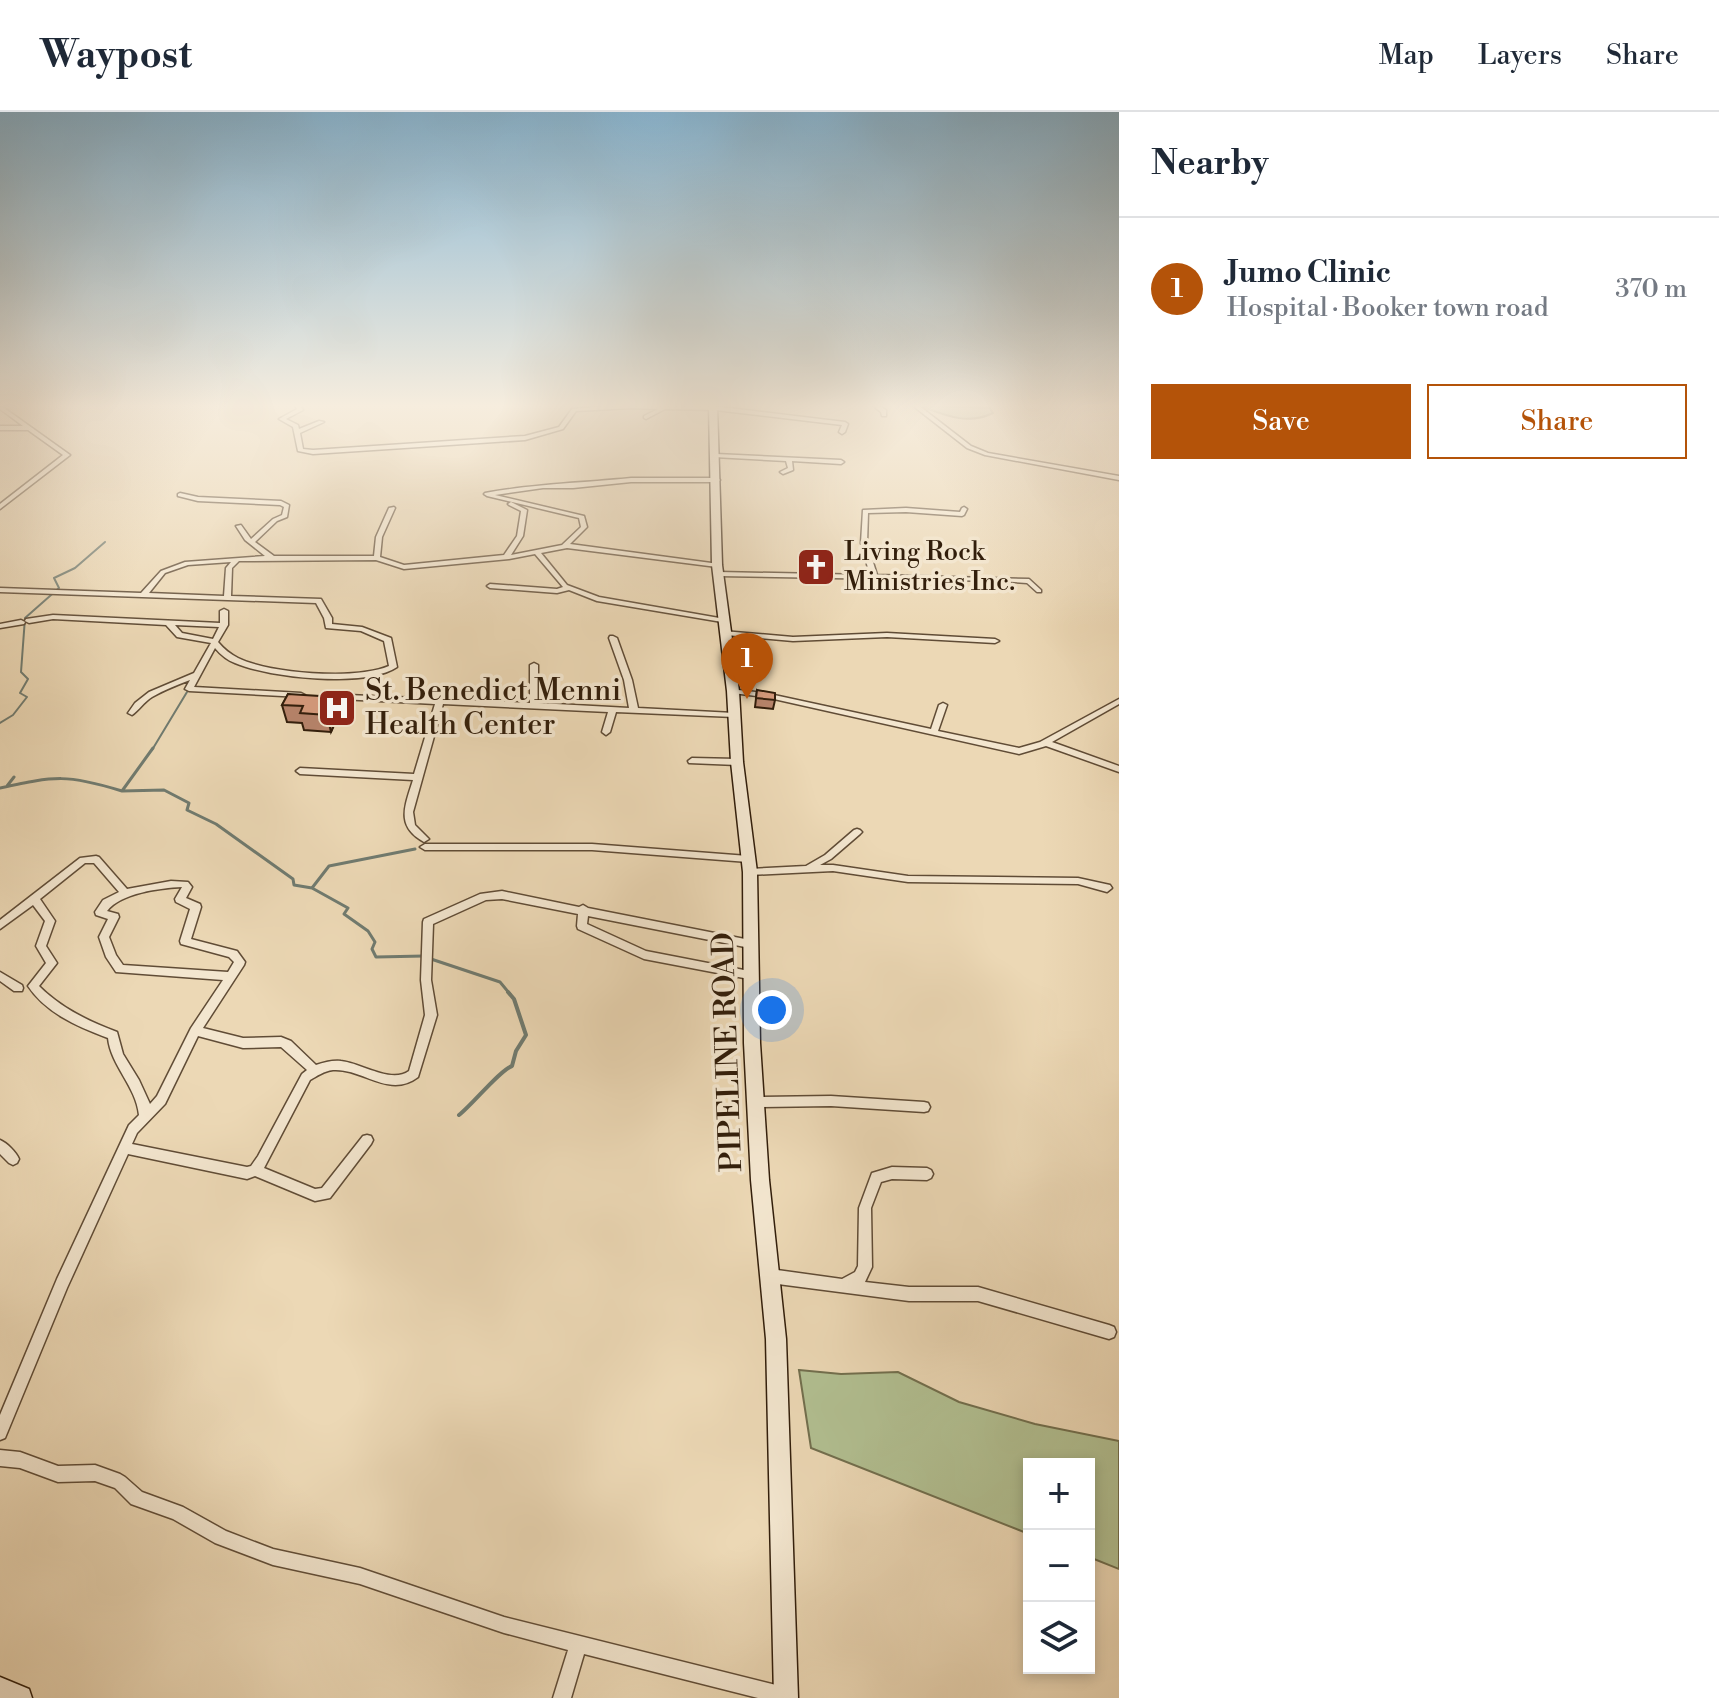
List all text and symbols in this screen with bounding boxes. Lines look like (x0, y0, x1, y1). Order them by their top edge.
text: Waypost (40, 32, 192, 79)
text: Map (1379, 38, 1434, 73)
text: Layers (1478, 38, 1562, 73)
text: Share (1606, 38, 1679, 73)
text: Nearby (1151, 143, 1269, 185)
text: Jumo Clinic (1227, 254, 1391, 292)
text: 1 (1171, 273, 1183, 305)
text: 370 m (1615, 273, 1687, 305)
text: Hospital · Booker town road (1227, 292, 1548, 324)
button: Save (1151, 384, 1411, 459)
button: Share (1427, 384, 1687, 459)
place label: Living Rock Ministries Inc. (844, 536, 1015, 598)
church icon: Living Rock Ministries Inc. (795, 546, 837, 588)
pin: 1 (721, 633, 773, 699)
place label: St. Benedict Menni Health Center (365, 672, 621, 744)
hospital icon: St. Benedict Menni Health Center (316, 687, 358, 729)
street label: PIPELINE ROAD (705, 931, 751, 1173)
your location (752, 990, 792, 1030)
map controls (1023, 1458, 1095, 1674)
button: + (1023, 1458, 1095, 1530)
button: − (1023, 1530, 1095, 1602)
button: layers (1023, 1602, 1095, 1674)

